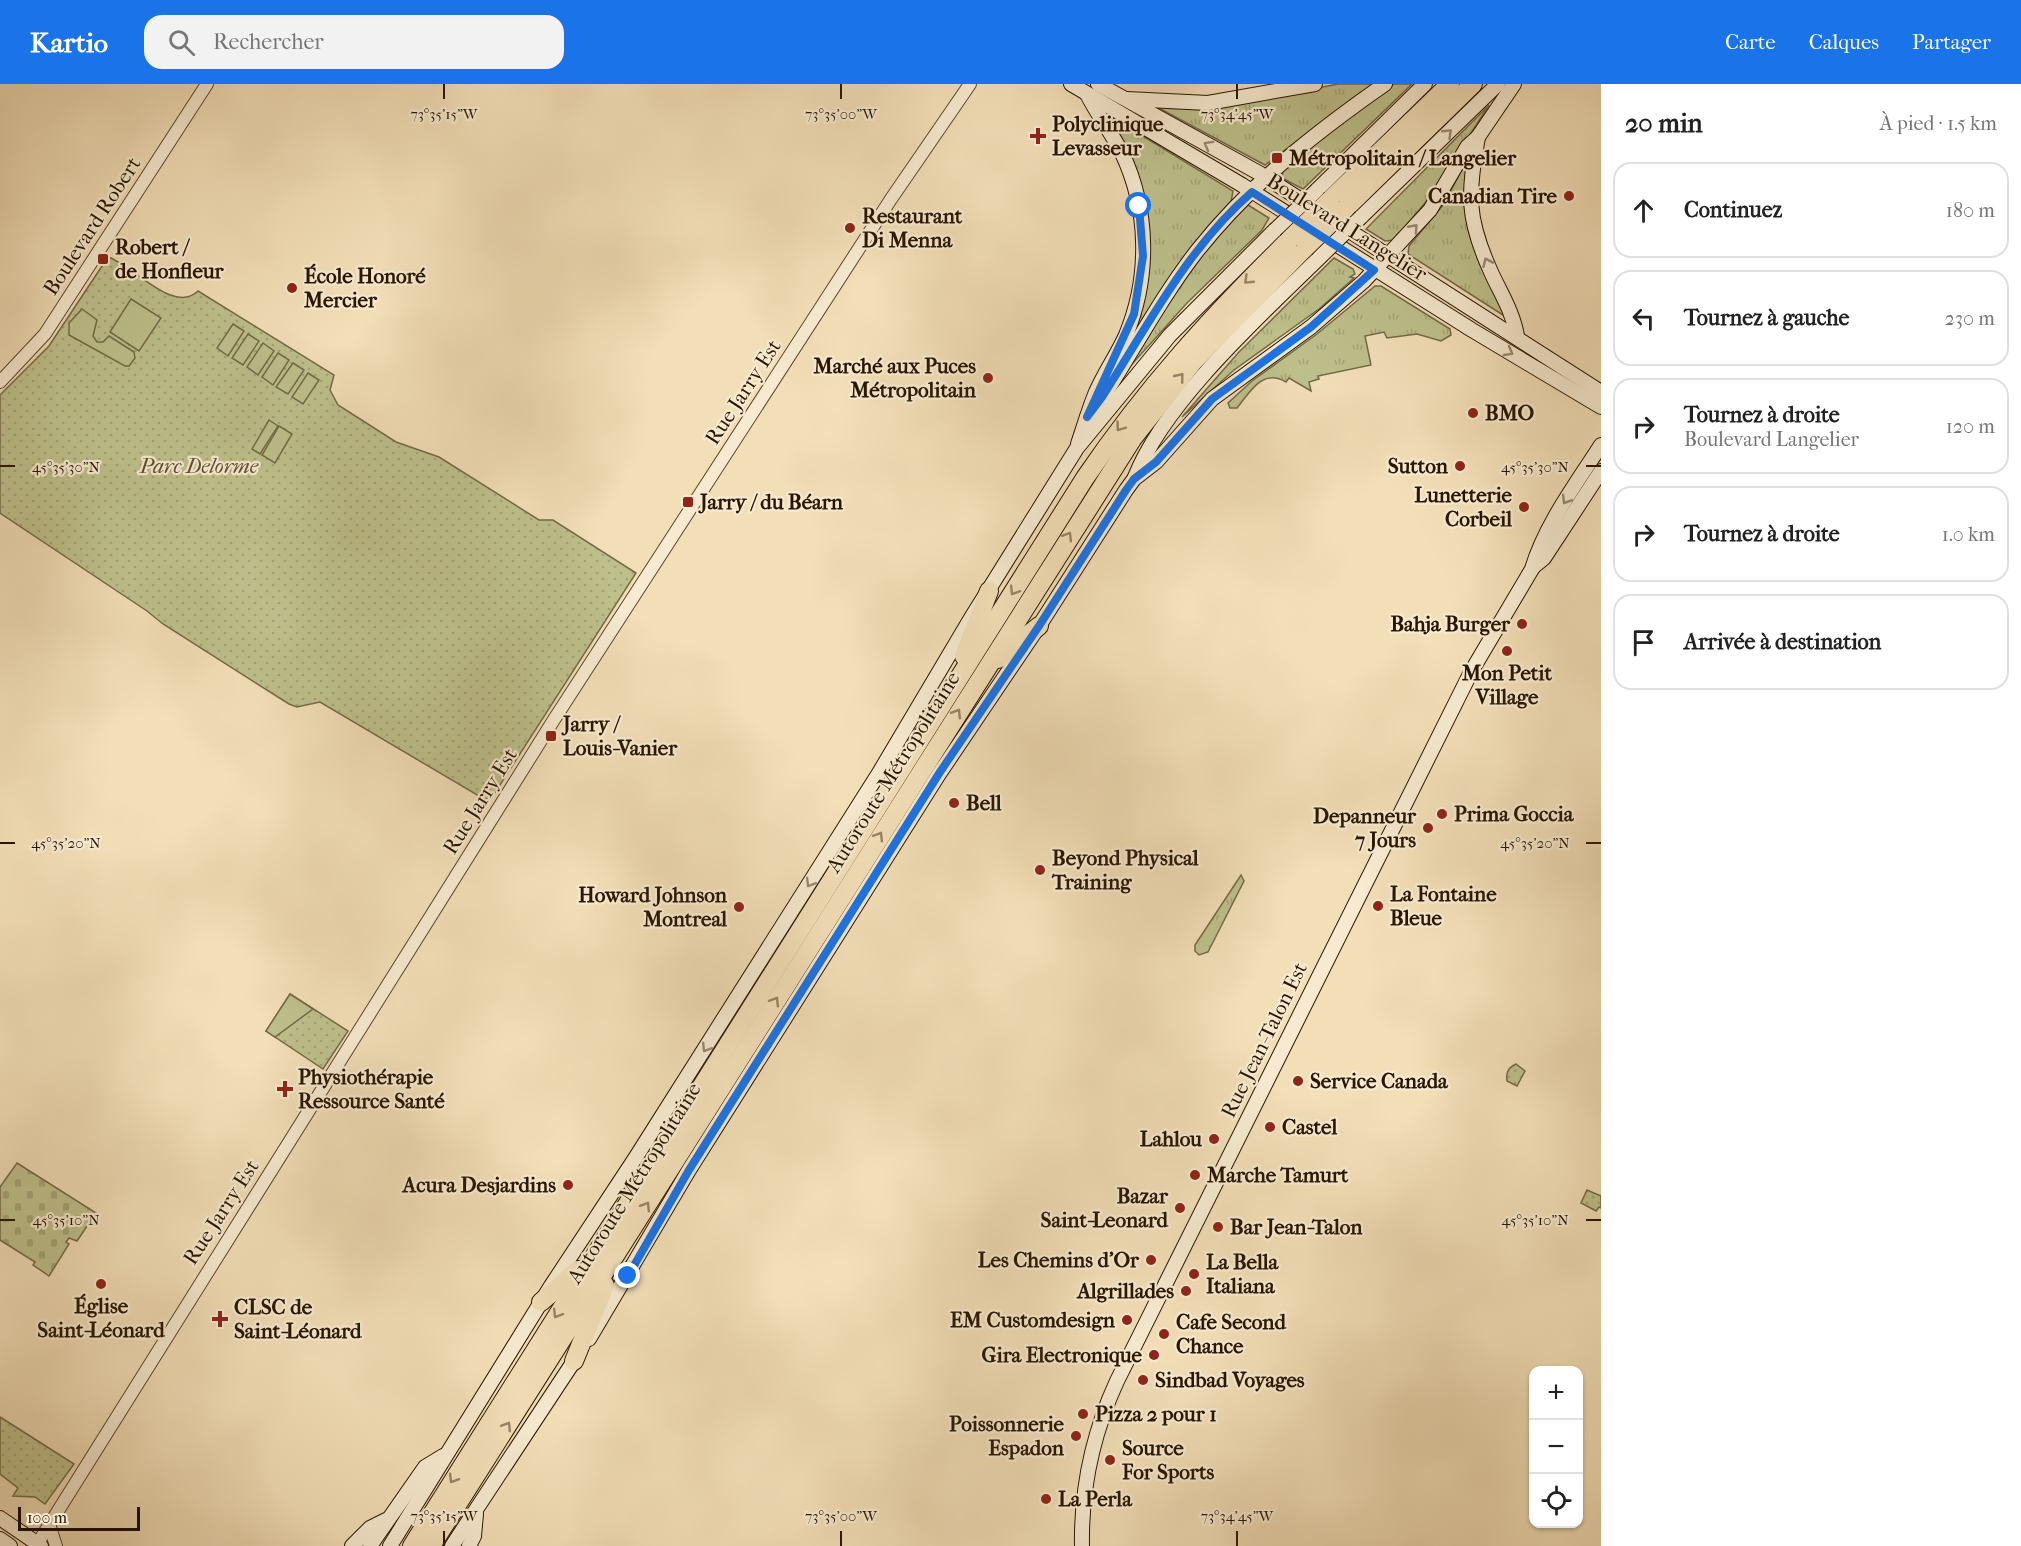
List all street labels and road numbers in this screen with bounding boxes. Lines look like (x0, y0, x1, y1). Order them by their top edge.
street label: Boulevard Robert (38, 152, 146, 300)
street label: Boulevard Langelier (1263, 168, 1431, 286)
street label: Rue Jarry Est (700, 335, 786, 449)
street label: Autoroute Métropolitaine (821, 667, 965, 878)
street label: Rue Jarry Est (438, 743, 522, 858)
street label: Rue Jean-Talon Est (1216, 958, 1312, 1122)
street label: Autoroute Métropolitaine (562, 1078, 706, 1289)
street label: Rue Jarry Est (178, 1155, 264, 1269)

